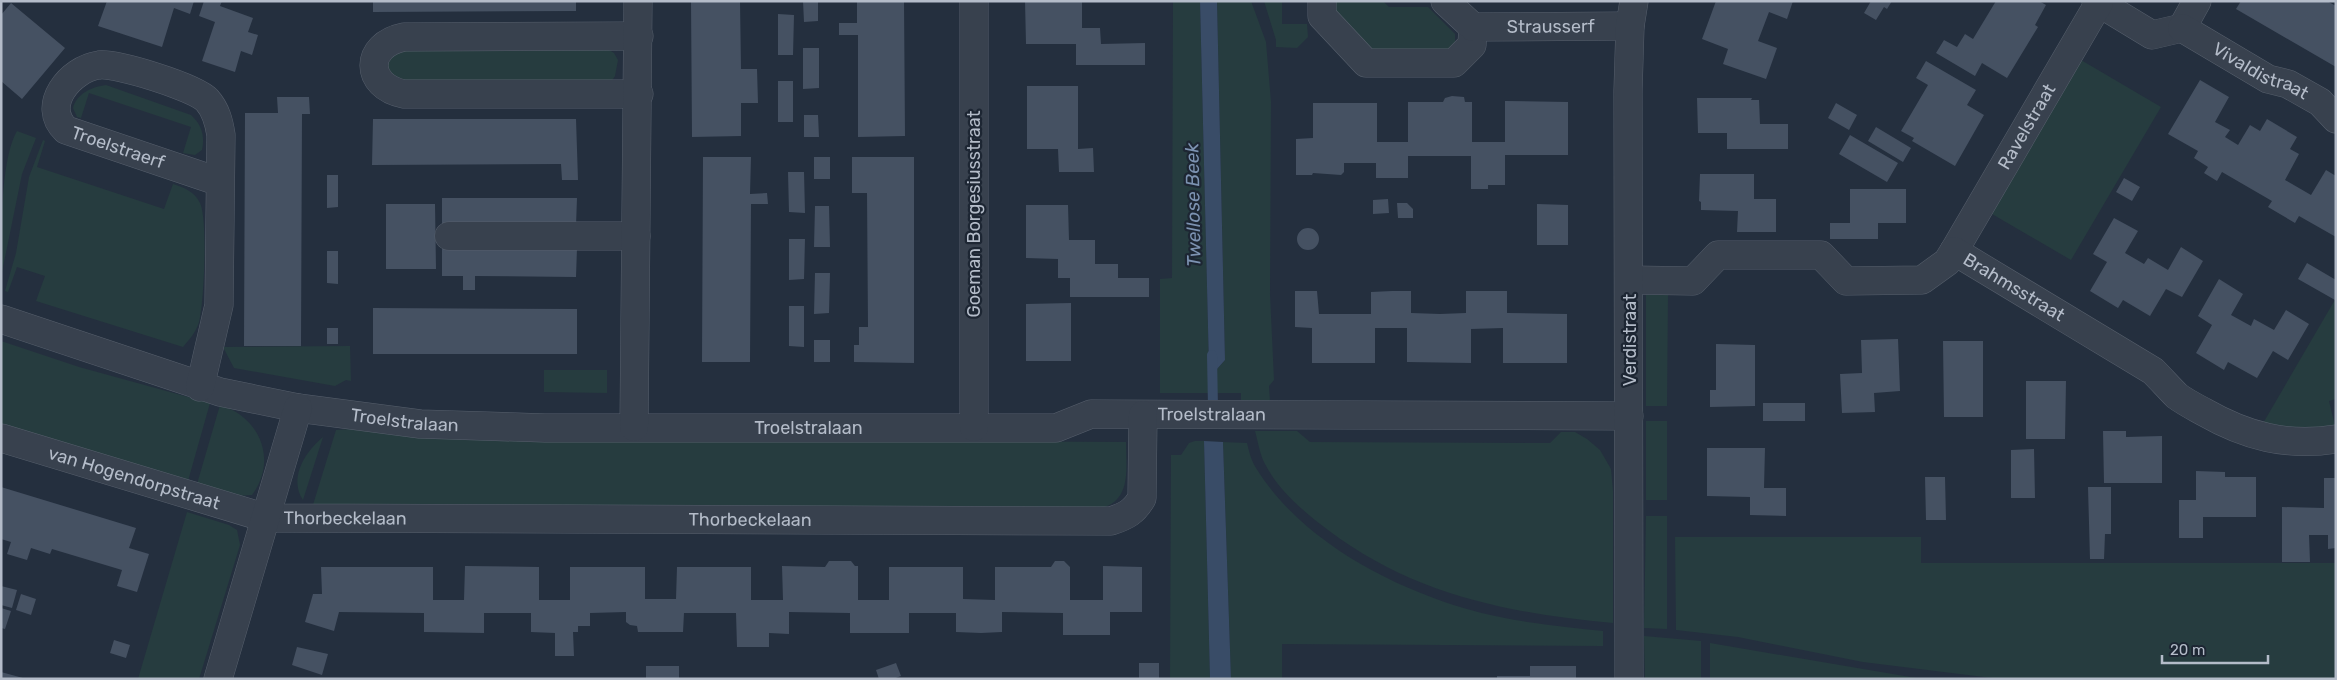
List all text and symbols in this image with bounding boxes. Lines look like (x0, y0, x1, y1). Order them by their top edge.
street label: Strausserf (1507, 15, 1595, 38)
street label: Vivaldistraat (2209, 38, 2312, 104)
street label: Ravelstraat (1993, 80, 2060, 173)
street label: Goeman Borgesiusstraat (963, 110, 985, 318)
street label: Troelstraerf (68, 122, 168, 174)
water label: Twellose Beek (1180, 143, 1206, 267)
street label: Brahmsstraat (1959, 248, 2069, 326)
street label: Verdistraat (1619, 294, 1641, 386)
street label: Troelstralaan (1157, 403, 1266, 426)
street label: Troelstralaan (349, 404, 459, 436)
street label: Troelstralaan (754, 417, 863, 439)
street label: van Hogendorpstraat (46, 442, 223, 514)
street label: Thorbeckelaan (284, 507, 407, 529)
street label: Thorbeckelaan (689, 509, 812, 531)
scale bar (2162, 632, 2268, 664)
text: 20 m (2170, 641, 2205, 659)

